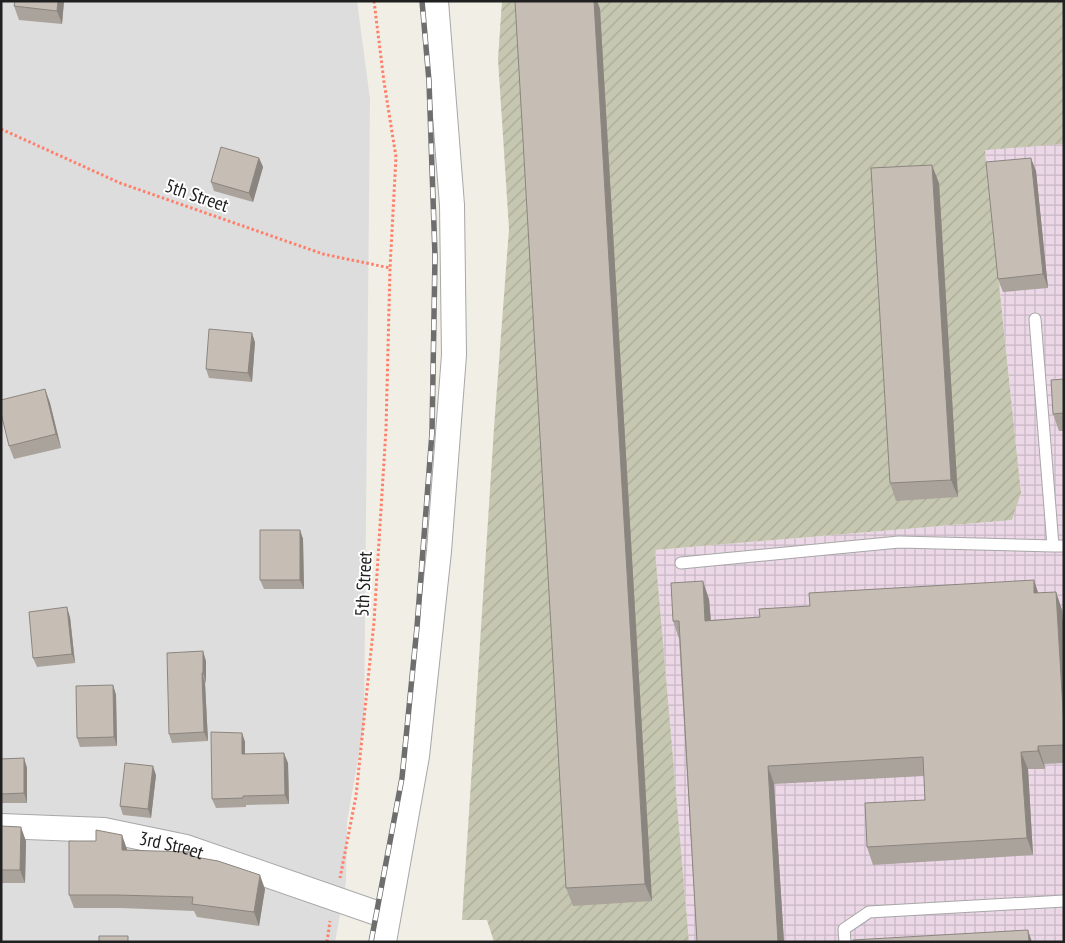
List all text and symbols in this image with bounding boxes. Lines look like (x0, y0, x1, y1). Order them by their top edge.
street label: 5th Street (162, 173, 233, 217)
street label: 5th Street (349, 550, 377, 617)
street label: 3rd Street (137, 826, 208, 864)

